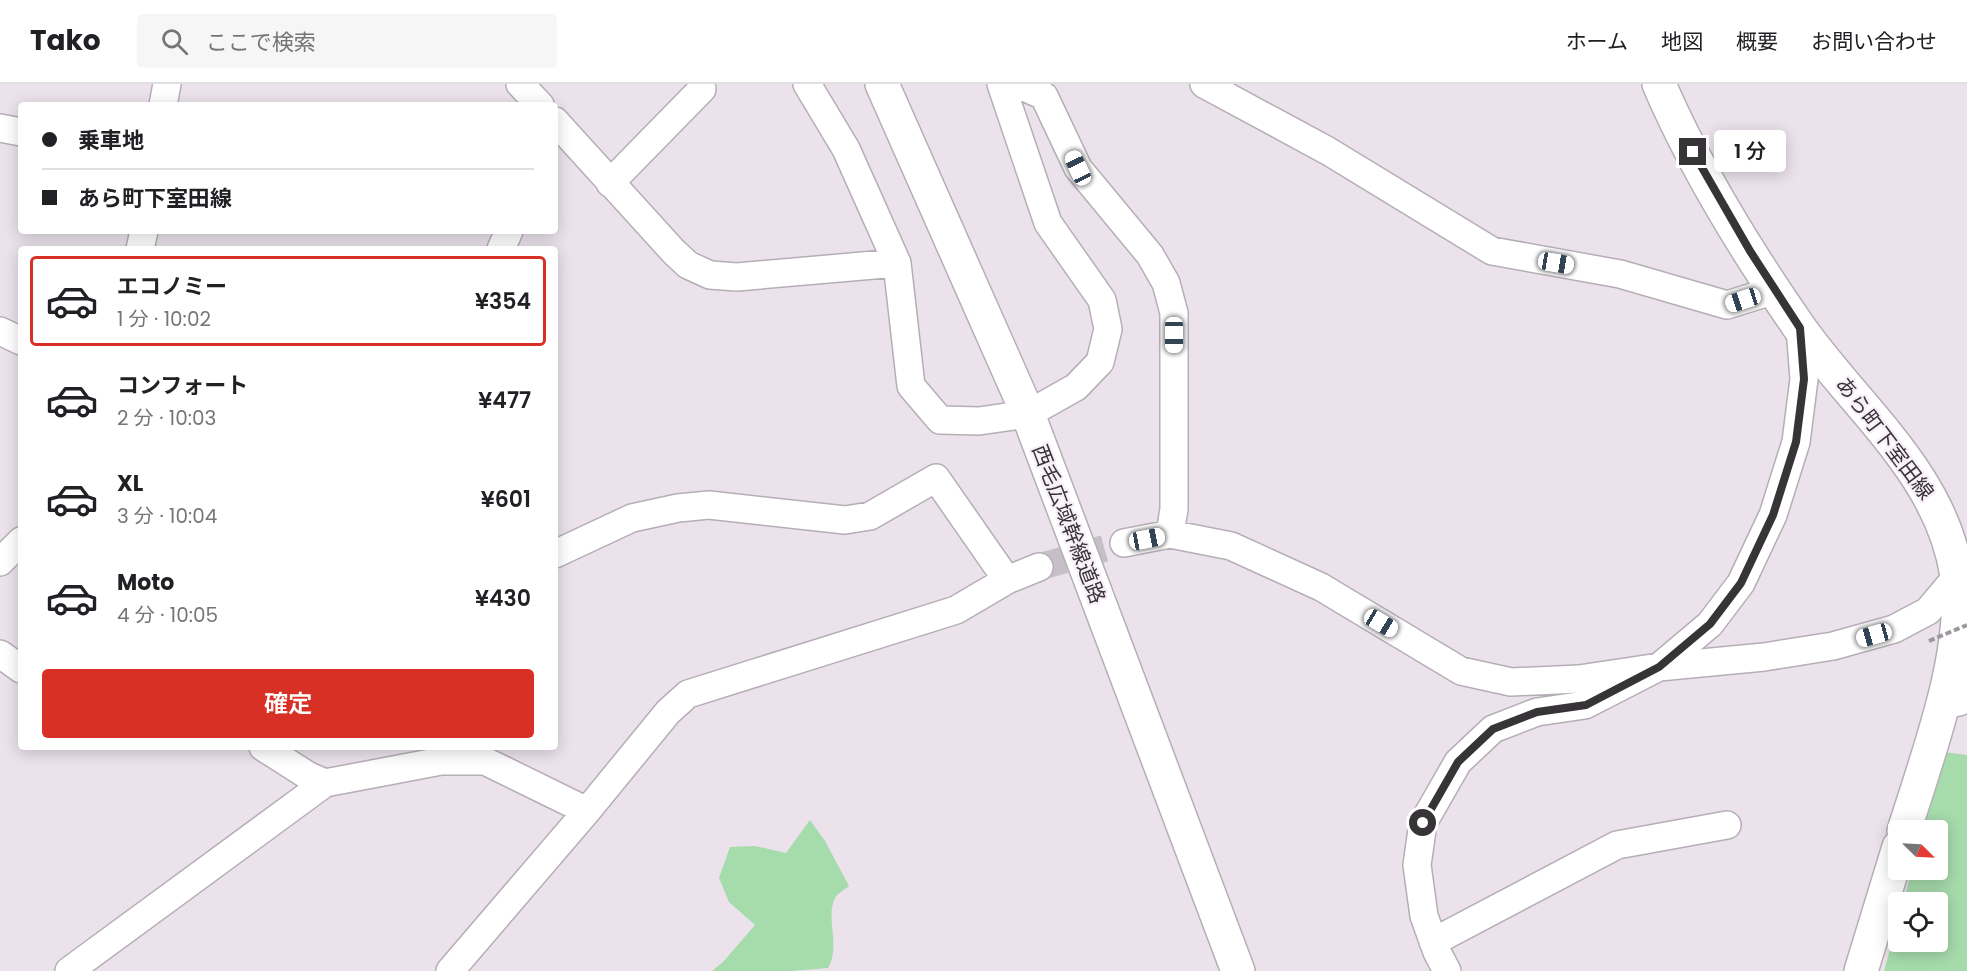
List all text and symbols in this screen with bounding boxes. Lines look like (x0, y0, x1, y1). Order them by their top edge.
search box (137, 14, 557, 68)
text: Tako (30, 21, 101, 60)
icon: search (158, 25, 191, 58)
text: ここで検索 (206, 27, 316, 58)
text: ホーム (1566, 27, 1628, 56)
text: 地図 (1661, 27, 1703, 56)
text: 概要 (1736, 27, 1778, 56)
text: お問い合わせ (1811, 27, 1937, 56)
text: 乗車地 (78, 125, 144, 156)
callout: 1 分 (1714, 131, 1786, 173)
text: 1 分 (1734, 137, 1766, 165)
route end (1679, 138, 1706, 165)
car (1062, 148, 1094, 188)
text: あら町下室田線 (78, 183, 232, 214)
car (1537, 251, 1575, 275)
text: エコノミー (117, 271, 227, 302)
icon: car (45, 274, 99, 328)
text: ¥354 (475, 286, 531, 317)
car (1723, 286, 1763, 314)
text: 1 分 · 10:02 (117, 305, 211, 333)
car (1165, 317, 1183, 353)
text: コンフォート (117, 370, 248, 401)
street label: あら町下室田線 (1829, 371, 1941, 505)
icon: car (45, 373, 99, 427)
text: ¥477 (478, 385, 531, 416)
text: 2 分 · 10:03 (117, 404, 216, 432)
street label: 西毛広域幹線道路 (1025, 440, 1113, 608)
text: XL (117, 468, 143, 499)
icon: car (45, 472, 99, 526)
text: ¥601 (481, 484, 531, 515)
text: 3 分 · 10:04 (117, 502, 217, 530)
car (1128, 527, 1166, 551)
text: Moto (117, 567, 174, 598)
icon: car (45, 571, 99, 625)
text: ¥430 (475, 583, 531, 614)
text: 4 分 · 10:05 (117, 601, 218, 629)
car (1361, 606, 1401, 640)
car (1854, 621, 1894, 649)
button: 確定 (42, 669, 534, 738)
route start (1409, 809, 1436, 836)
north arrow (1888, 820, 1948, 880)
map controls (1888, 820, 1948, 952)
button: locate (1888, 892, 1948, 952)

